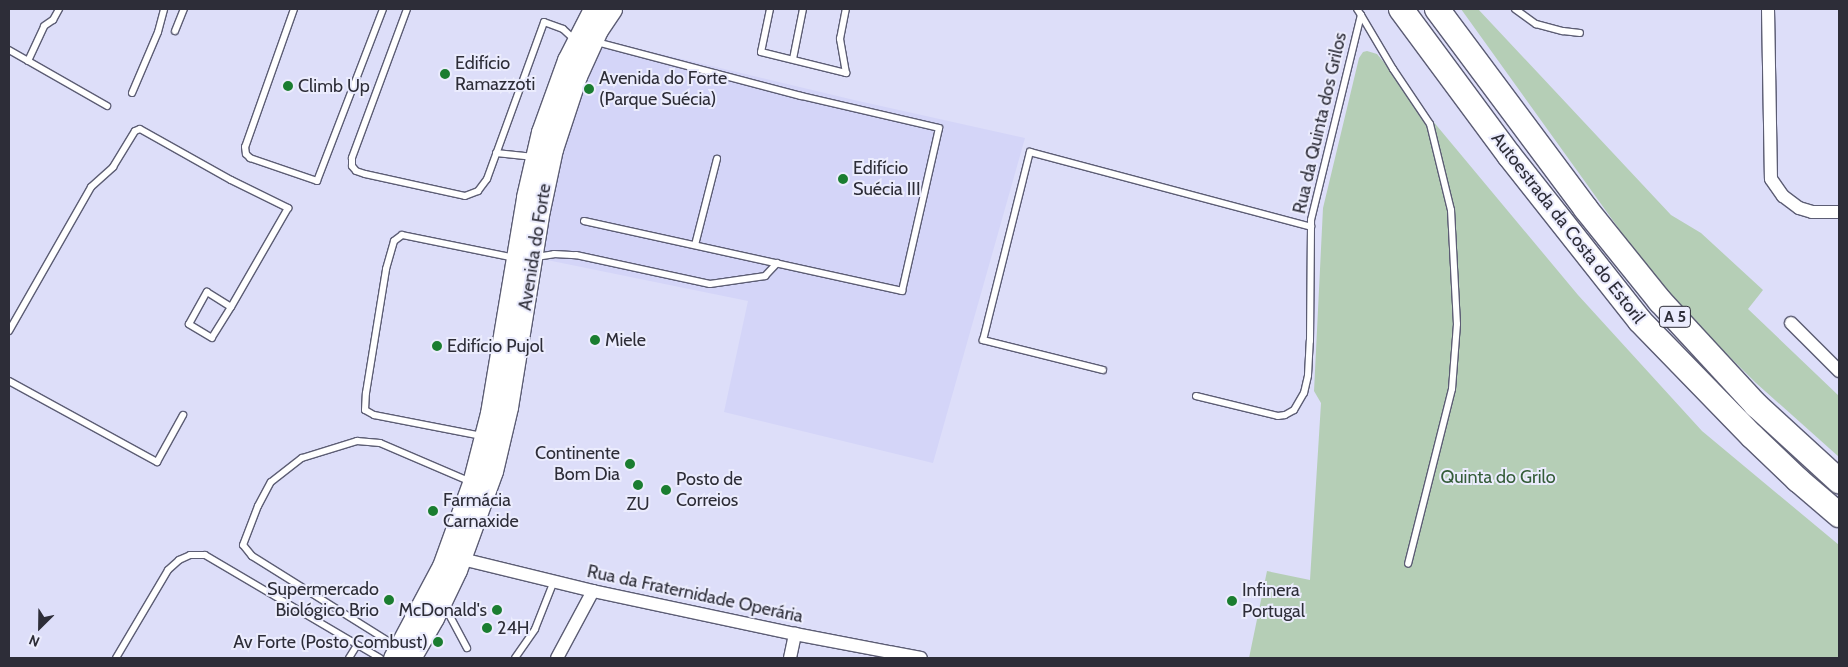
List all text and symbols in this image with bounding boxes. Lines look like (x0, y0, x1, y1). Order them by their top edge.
street label: Rua da Quinta dos Grilos (1289, 30, 1351, 216)
place label: Edifício Ramazzoti (455, 53, 535, 96)
marker: Edifício Ramazzoti (439, 68, 451, 80)
place label: Avenida do Forte (Parque Suécia) (599, 68, 727, 110)
place label: Climb Up (298, 75, 370, 97)
marker: Climb Up (282, 80, 294, 92)
marker: Avenida do Forte (Parque Suécia) (583, 83, 595, 95)
street label: Autoestrada da Costa do Estoril (1487, 128, 1649, 328)
place label: Edifício Suécia III (853, 158, 920, 200)
marker: Edifício Suécia III (837, 173, 849, 185)
street label: Avenida do Forte (514, 182, 556, 312)
road number: A 5 (1659, 304, 1691, 330)
place label: Miele (605, 329, 646, 351)
marker: Miele (589, 334, 601, 346)
place label: Edifício Pujol (447, 335, 544, 357)
marker: Edifício Pujol (431, 340, 443, 352)
place label: Continente Bom Dia (535, 443, 620, 486)
marker: Continente Bom Dia (624, 458, 636, 470)
park label: Quinta do Grilo (1440, 466, 1556, 488)
place label: Posto de Correios (676, 469, 743, 512)
marker: ZU (632, 479, 644, 491)
marker: Posto de Correios (660, 484, 672, 496)
place label: Farmácia Carnaxide (443, 490, 519, 532)
place label: ZU (627, 493, 649, 515)
marker: Farmácia Carnaxide (427, 505, 439, 517)
street label: Rua da Fraternidade Operária (585, 561, 805, 627)
place label: Supermercado Biológico Brio (267, 579, 379, 622)
place label: Infinera Portugal (1242, 580, 1305, 622)
marker: Supermercado Biológico Brio (383, 594, 395, 606)
marker: Infinera Portugal (1226, 595, 1238, 607)
place label: McDonald's (399, 599, 487, 621)
north arrow (15, 602, 65, 652)
marker: McDonald's (491, 604, 503, 616)
place label: 24H (497, 617, 530, 639)
marker: 24H (481, 622, 493, 634)
text: N (26, 631, 42, 651)
place label: Av Forte (Posto Combust) (233, 631, 428, 653)
marker: Av Forte (Posto Combust) (432, 636, 444, 648)

